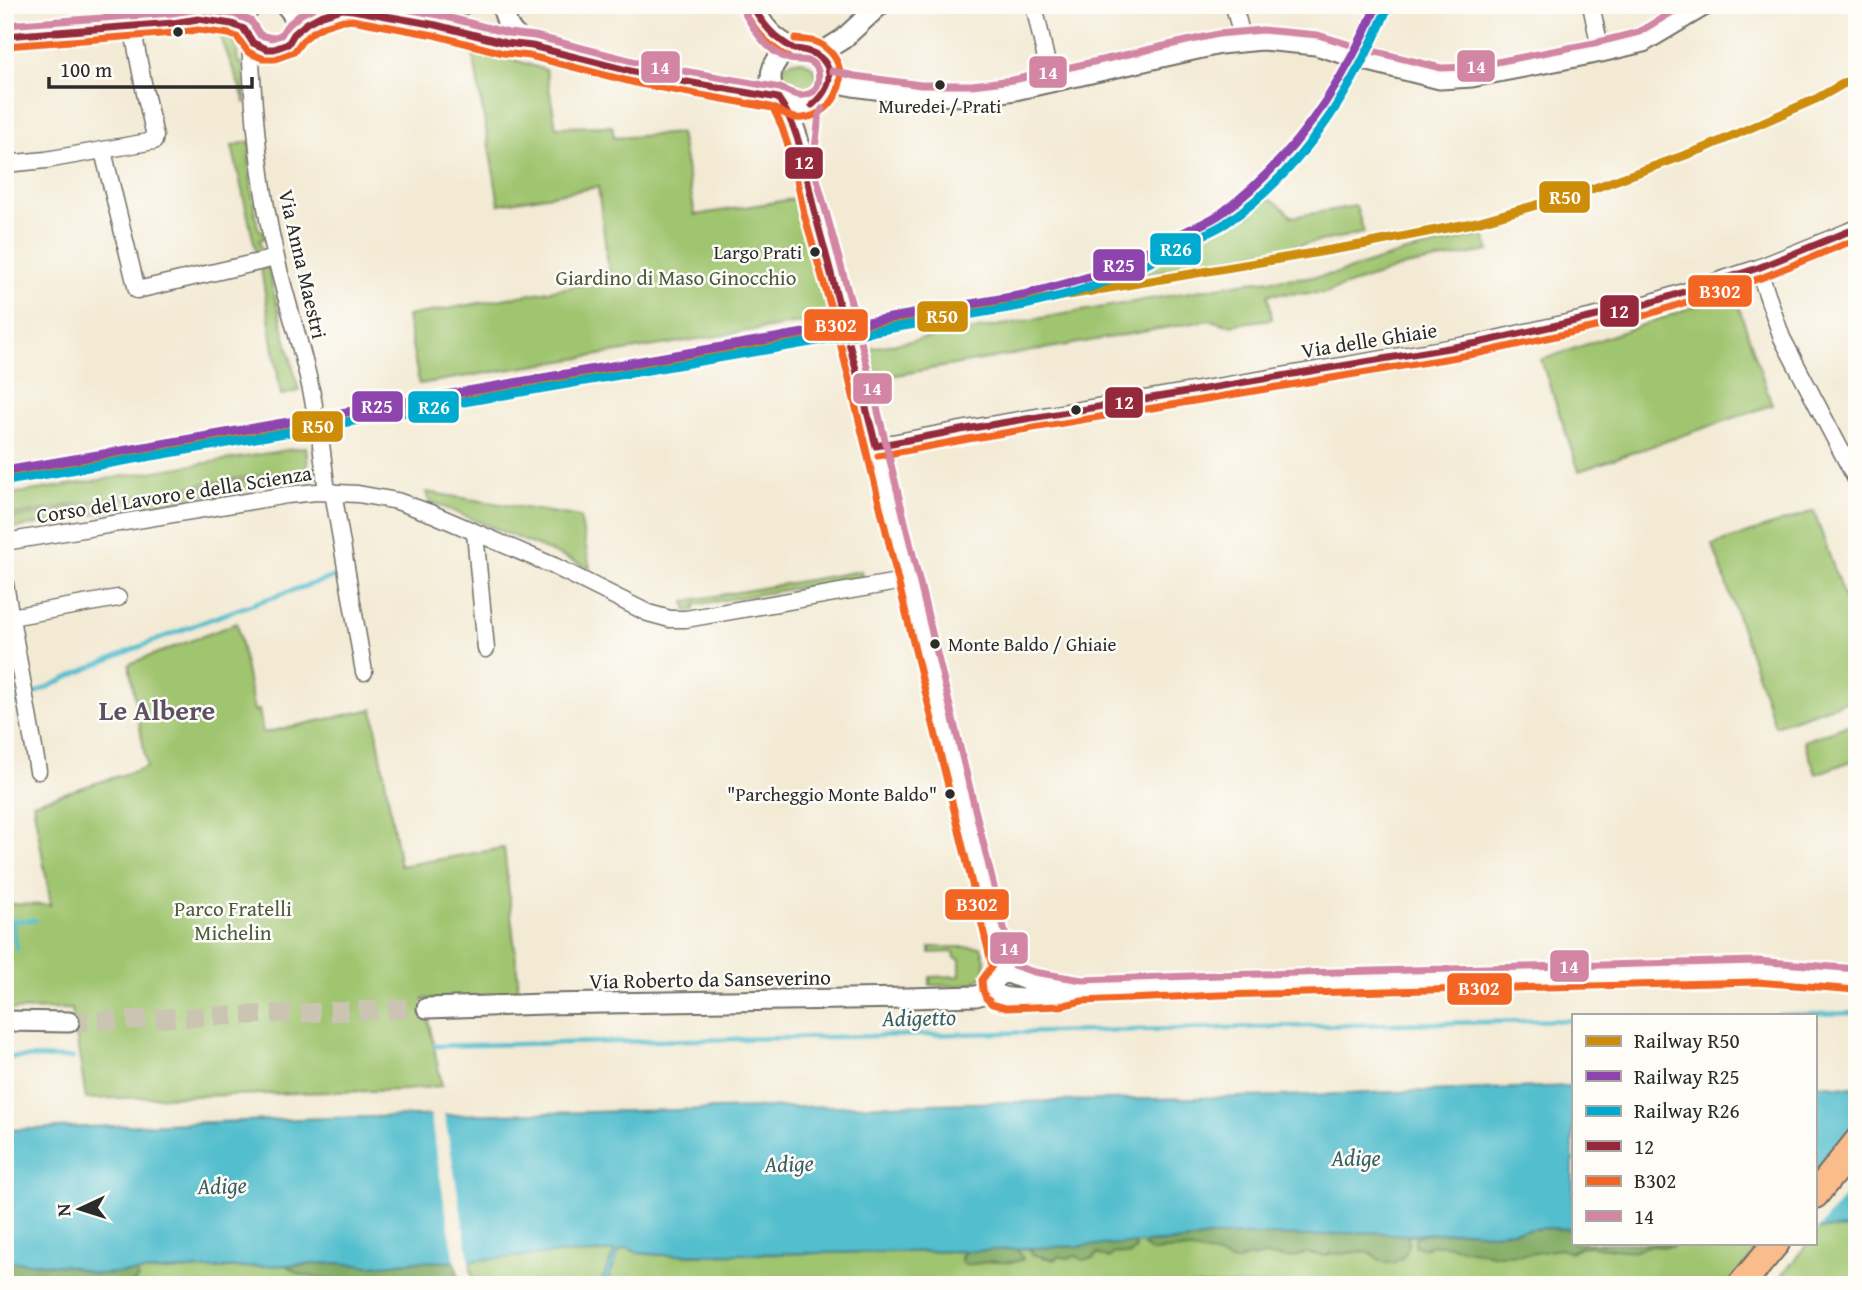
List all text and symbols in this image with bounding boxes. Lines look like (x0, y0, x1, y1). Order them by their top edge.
unlabelled marker (171, 25, 185, 39)
scale bar (49, 46, 252, 90)
line badge: 14 (1456, 49, 1496, 83)
line badge: 14 (640, 50, 681, 84)
text: 14 (1466, 52, 1486, 80)
text: 14 (650, 53, 670, 81)
text: 100 m (60, 54, 112, 85)
line badge: 14 (1028, 55, 1068, 89)
text: 14 (1038, 58, 1058, 86)
marker: Muredei / Prati (933, 78, 947, 92)
place label: Muredei / Prati (879, 92, 1001, 120)
line badge: 12 (784, 146, 824, 180)
text: 12 (794, 148, 814, 176)
line badge: R50 (1538, 180, 1591, 214)
text: R50 (1549, 183, 1581, 211)
street label: Via Anna Maestri (271, 186, 335, 342)
line badge: R26 (1149, 232, 1202, 266)
text: R26 (1160, 235, 1192, 263)
place label: Largo Prati (714, 238, 802, 266)
marker: Largo Prati (808, 245, 822, 259)
line badge: R25 (1092, 248, 1146, 282)
text: R25 (1103, 251, 1135, 279)
park label: Giardino di Maso Ginocchio (556, 262, 796, 293)
line badge: B302 (1687, 274, 1753, 308)
text: B302 (1699, 277, 1741, 305)
line badge: 12 (1599, 294, 1640, 328)
text: 12 (1609, 297, 1629, 325)
line badge: R50 (916, 300, 969, 333)
text: R50 (926, 302, 958, 330)
line badge: B302 (803, 308, 869, 342)
text: B302 (815, 311, 857, 339)
street label: Via delle Ghiaie (1299, 314, 1439, 366)
line badge: 14 (852, 372, 893, 405)
text: 14 (862, 374, 882, 402)
line badge: 12 (1104, 386, 1144, 419)
text: 12 (1114, 388, 1134, 416)
line badge: R25 (351, 390, 404, 423)
line badge: R26 (407, 390, 460, 424)
text: R25 (361, 392, 393, 420)
text: R26 (418, 393, 450, 421)
unlabelled marker (1069, 403, 1083, 417)
line badge: R50 (291, 410, 344, 443)
text: R50 (302, 412, 334, 440)
street label: Corso del Lavoro e della Scienza (34, 457, 314, 531)
place label: Monte Baldo / Ghiaie (948, 630, 1117, 658)
marker: Monte Baldo / Ghiaie (928, 637, 942, 651)
district label: Le Albere (99, 689, 215, 730)
place label: "Parcheggio Monte Baldo" (727, 780, 937, 808)
marker: "Parcheggio Monte Baldo" (943, 787, 957, 801)
line badge: B302 (944, 888, 1010, 921)
text: B302 (956, 890, 998, 918)
park label: Parco Fratelli Michelin (174, 893, 292, 948)
line badge: 14 (989, 931, 1029, 965)
text: 14 (999, 934, 1019, 962)
line badge: 14 (1549, 949, 1590, 983)
text: 14 (1559, 952, 1579, 980)
street label: Via Roberto da Sanseverino (589, 961, 831, 997)
line badge: B302 (1446, 972, 1513, 1006)
text: B302 (1458, 974, 1500, 1002)
water label: Adigetto (881, 1000, 956, 1034)
legend (1572, 1014, 1816, 1244)
text: Railway R50 (1634, 1025, 1740, 1056)
text: Railway R25 (1634, 1061, 1740, 1092)
text: Railway R26 (1634, 1095, 1740, 1126)
text: 12 (1634, 1131, 1654, 1162)
water label: Adige (1330, 1141, 1381, 1174)
water label: Adige (763, 1146, 814, 1180)
text: B302 (1634, 1165, 1676, 1196)
water label: Adige (196, 1168, 247, 1202)
north arrow (46, 1174, 116, 1244)
text: 14 (1634, 1201, 1654, 1232)
text: N (49, 1203, 77, 1217)

